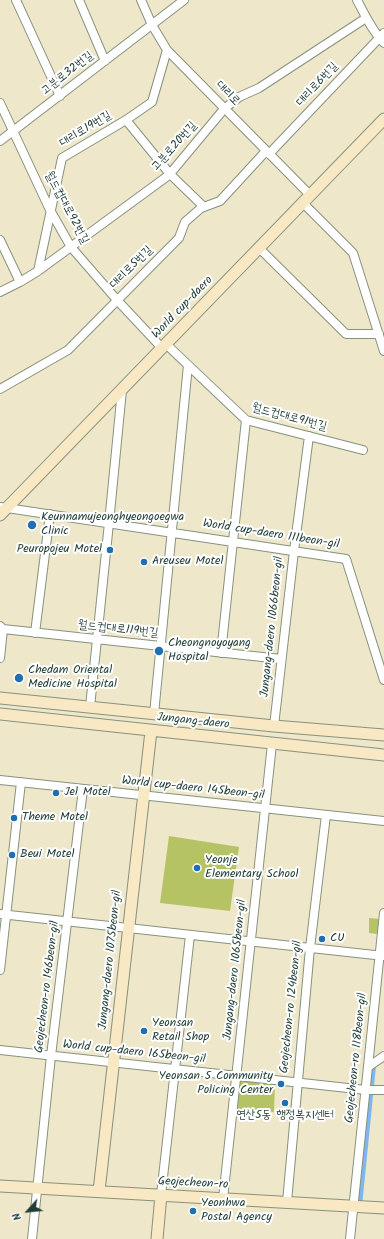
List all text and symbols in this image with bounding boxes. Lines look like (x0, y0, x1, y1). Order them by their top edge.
street label: 고분로32번길 (39, 49, 97, 99)
street label: 대리로6번길 (294, 60, 342, 110)
street label: 대리로 (212, 79, 242, 109)
street label: 대리로19번길 (57, 109, 115, 151)
street label: 고분로20번길 (149, 119, 201, 175)
street label: 월드컵대로92번길 (41, 169, 91, 247)
street label: 대리로5번길 (108, 244, 156, 292)
street label: World cup-daero (150, 274, 216, 342)
street label: 월드컵대로91번길 (250, 401, 328, 435)
place label: Keunnamujeonghyeongoegwa Clinic (41, 511, 184, 539)
street label: World cup-daero 111beon-gil (202, 517, 340, 553)
marker: Keunnamujeonghyeongoegwa Clinic (26, 519, 38, 531)
place label: Peuropojeu Motel (17, 543, 102, 557)
marker: Peuropojeu Motel (105, 545, 115, 555)
place label: Areuseu Motel (152, 555, 223, 569)
street label: Jungang-daero 1066beon-gil (258, 556, 288, 698)
marker: Areuseu Motel (139, 557, 149, 567)
street label: 월드컵대로119번길 (77, 619, 159, 641)
place label: Cheongnoyoyang Hospital (168, 637, 251, 665)
marker: Cheongnoyoyang Hospital (153, 645, 165, 657)
place label: Chedam Oriental Medicine Hospital (28, 664, 117, 692)
marker: Chedam Oriental Medicine Hospital (13, 672, 25, 684)
street label: Jungang-daero (156, 711, 230, 733)
street label: World cup-daero 145beon-gil (121, 774, 265, 804)
place label: Jel Motel (64, 786, 111, 800)
marker: Jel Motel (51, 788, 61, 798)
place label: Theme Motel (22, 811, 88, 825)
marker: Theme Motel (9, 813, 19, 823)
place label: Beui Motel (20, 848, 74, 862)
marker: Beui Motel (7, 850, 17, 860)
place label: Yeonje Elementary School (205, 854, 298, 882)
marker: Yeonje Elementary School (192, 863, 202, 873)
street label: Jungang-daero 1075beon-gil (97, 890, 125, 1030)
street label: Jungang-daero 1065beon-gil (221, 899, 251, 1041)
street label: Geojecheon-ro 146beon-gil (33, 920, 63, 1054)
place label: CU (330, 932, 344, 946)
marker: CU (317, 934, 327, 944)
street label: Geojecheon-ro 124beon-gil (278, 940, 306, 1074)
street label: Geojecheon-ro 118beon-gil (343, 992, 371, 1124)
place label: Yeonsan Retail Shop (152, 1017, 209, 1045)
marker: Yeonsan Retail Shop (139, 1026, 149, 1036)
street label: World cup-daero 165beon-gil (62, 1038, 206, 1068)
place label: Yeonsan 5 Community Policing Center (159, 1070, 273, 1098)
marker: Yeonsan 5 Community Policing Center (276, 1079, 286, 1089)
marker: 연산5동 행정복지센터 (280, 1098, 290, 1108)
place label: 연산5동 행정복지센터 (236, 1109, 334, 1123)
street label: Geojecheon-ro (157, 1175, 229, 1193)
north arrow (8, 1191, 48, 1231)
place label: Yeonhwa Postal Agency (201, 1197, 272, 1225)
marker: Yeonhwa Postal Agency (188, 1206, 198, 1216)
text: N (8, 1209, 27, 1224)

